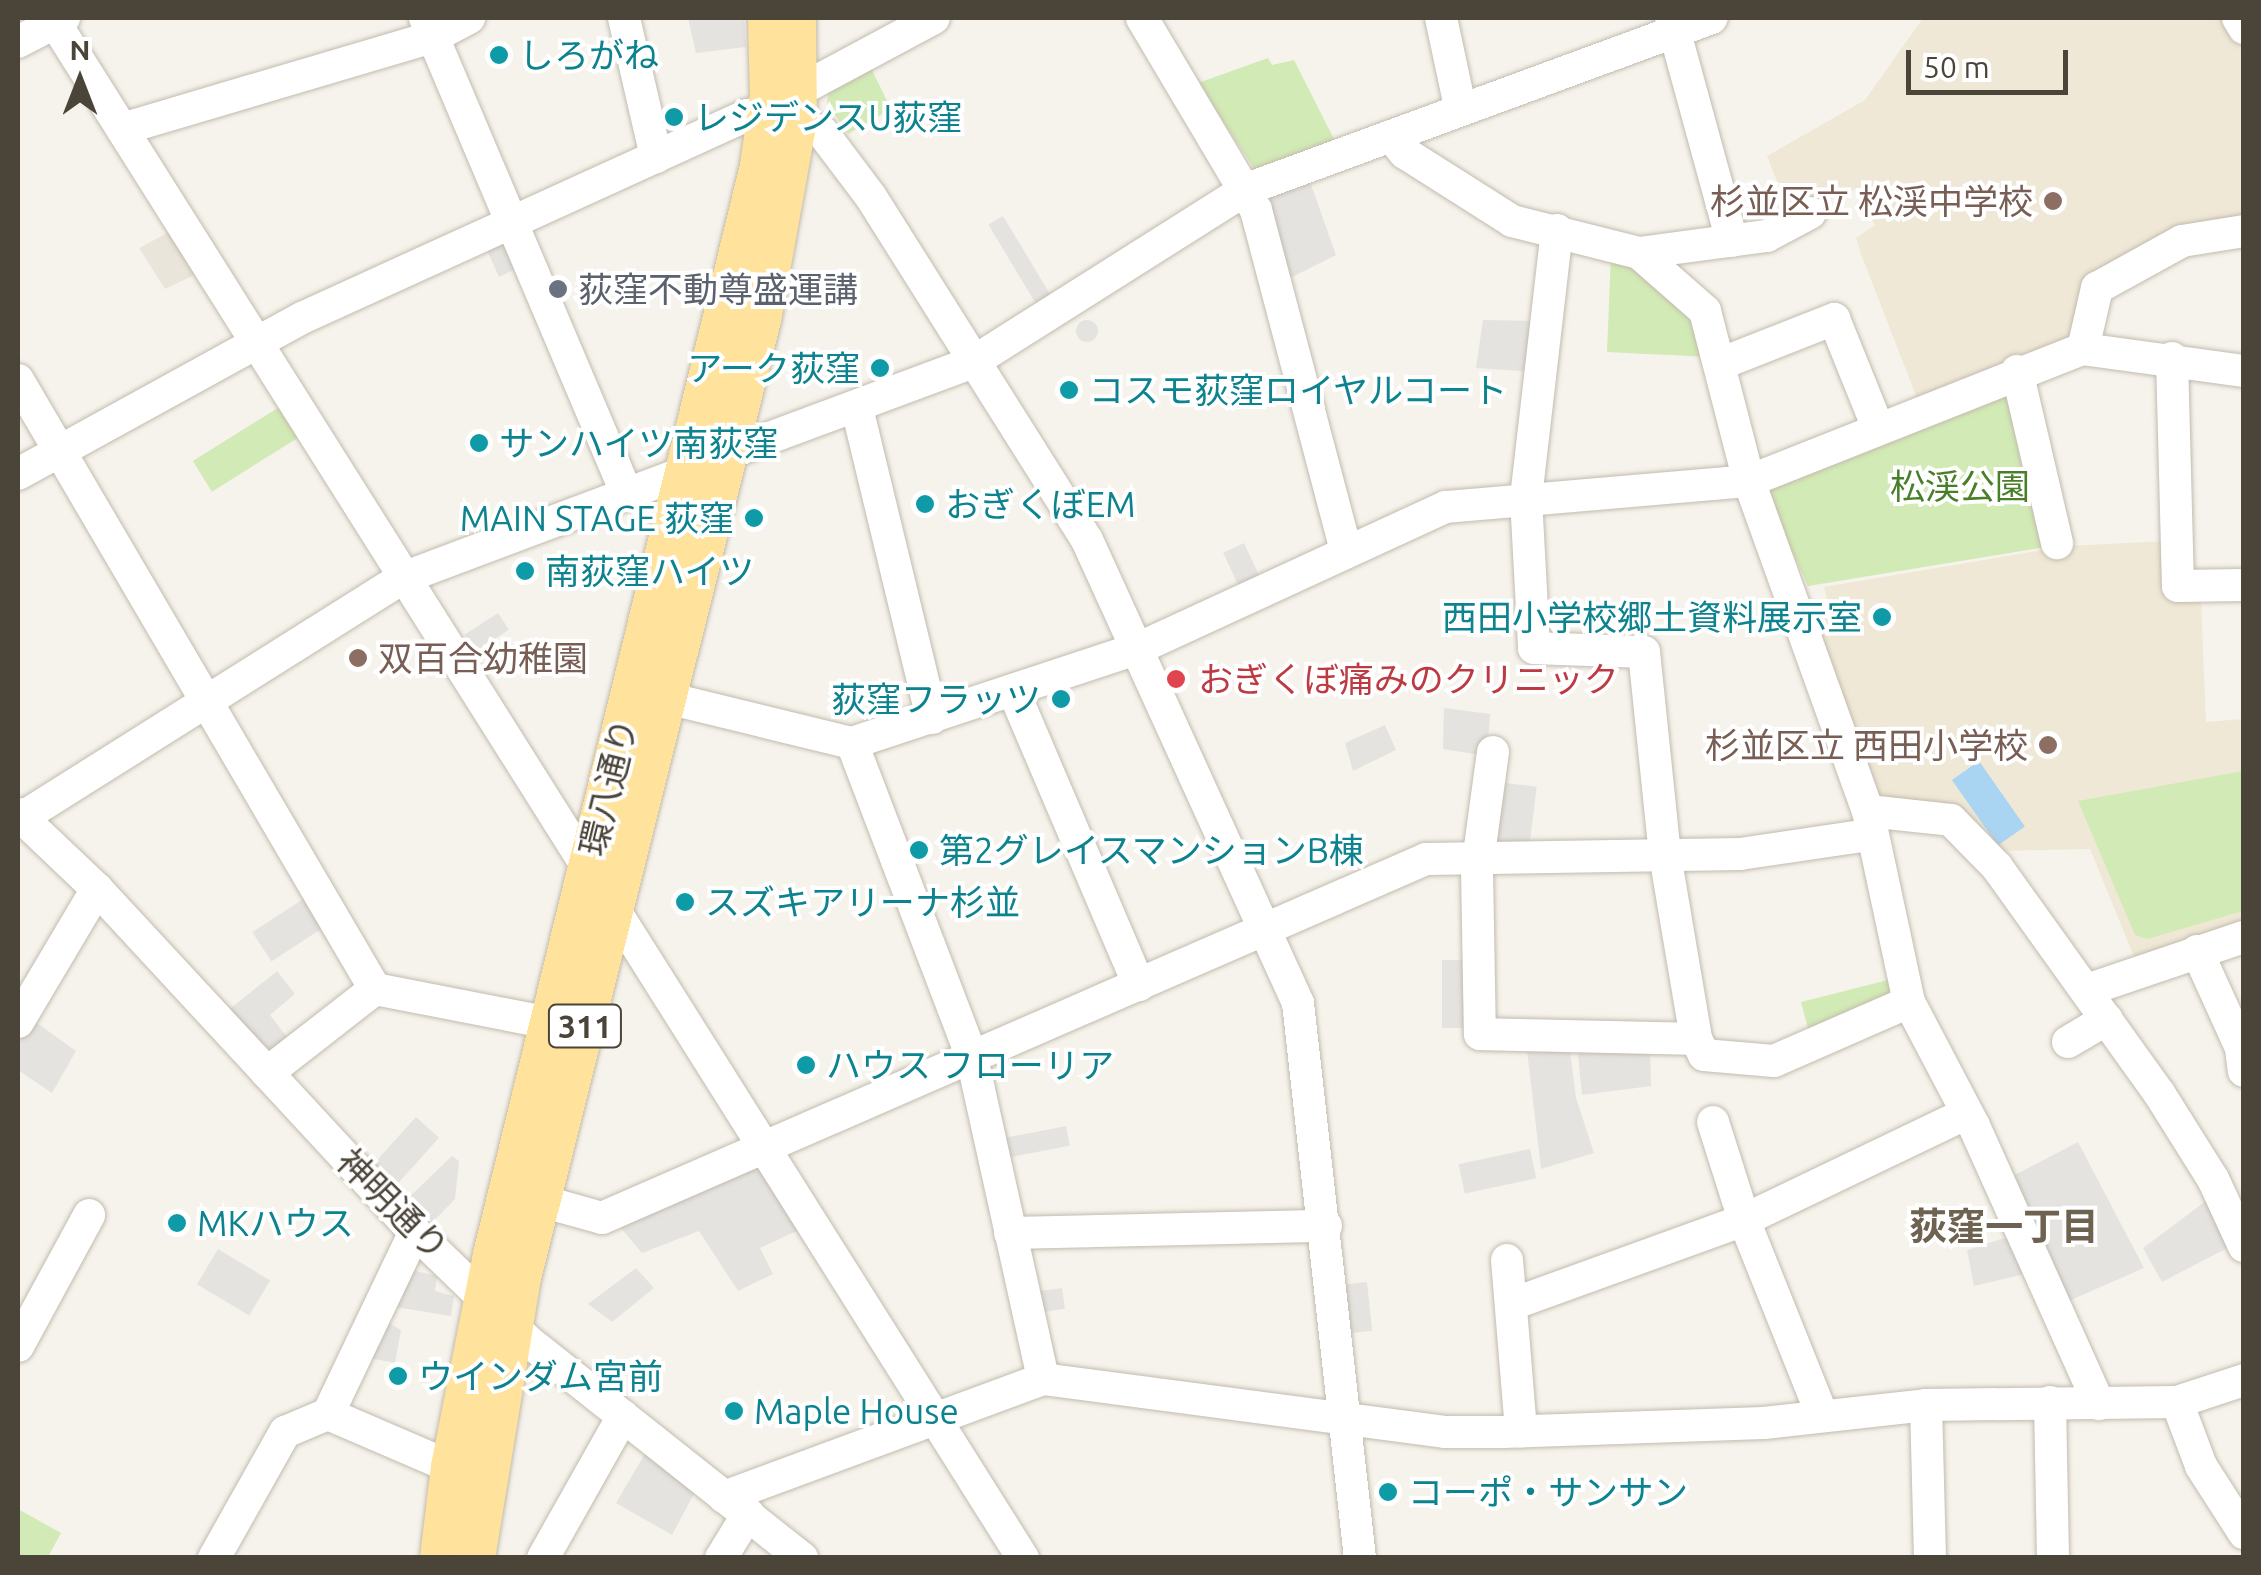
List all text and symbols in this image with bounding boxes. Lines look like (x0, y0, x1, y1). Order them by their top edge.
north arrow (30, 30, 130, 130)
scale bar (1911, 30, 2074, 92)
text: N (70, 34, 90, 65)
place label: しろがね (519, 34, 659, 76)
marker: しろがね (488, 44, 510, 66)
text: 50 m (1923, 50, 1990, 84)
place label: レジデンスU荻窪 (694, 96, 963, 138)
marker: レジデンスU荻窪 (663, 106, 685, 128)
place label: 杉並区立 松渓中学校 (1710, 180, 2033, 222)
marker: 杉並区立 松渓中学校 (2042, 190, 2064, 212)
place label: 荻窪不動尊盛運講 (578, 268, 858, 310)
marker: 荻窪不動尊盛運講 (547, 278, 569, 300)
place label: アーク荻窪 (687, 347, 860, 389)
marker: アーク荻窪 (869, 357, 891, 379)
place label: コスモ荻窪ロイヤルコート (1089, 369, 1509, 411)
marker: コスモ荻窪ロイヤルコート (1058, 379, 1080, 401)
place label: サンハイツ南荻窪 (499, 422, 779, 464)
marker: サンハイツ南荻窪 (468, 432, 490, 454)
park label: 松渓公園 (1890, 465, 2030, 507)
place label: おぎくぼEM (945, 483, 1135, 525)
marker: おぎくぼEM (914, 493, 936, 515)
place label: MAIN STAGE 荻窪 (460, 497, 734, 539)
marker: MAIN STAGE 荻窪 (743, 507, 765, 529)
place label: 南荻窪ハイツ (545, 550, 755, 592)
marker: 南荻窪ハイツ (514, 560, 536, 582)
place label: 西田小学校郷土資料展示室 (1442, 596, 1862, 638)
marker: 西田小学校郷土資料展示室 (1871, 606, 1893, 628)
place label: 双百合幼稚園 (378, 637, 588, 679)
marker: 双百合幼稚園 (347, 647, 369, 669)
place label: おぎくぼ痛みのクリニック (1198, 658, 1618, 700)
marker: おぎくぼ痛みのクリニック (1163, 666, 1189, 692)
place label: 荻窪フラッツ (831, 678, 1041, 720)
marker: 荻窪フラッツ (1050, 688, 1072, 710)
street label: 環八通り (571, 714, 645, 860)
place label: 杉並区立 西田小学校 (1705, 724, 2028, 766)
marker: 杉並区立 西田小学校 (2037, 734, 2059, 756)
place label: 第2グレイスマンションB棟 (939, 829, 1366, 871)
marker: 第2グレイスマンションB棟 (908, 839, 930, 861)
place label: スズキアリーナ杉並 (705, 881, 1020, 923)
marker: スズキアリーナ杉並 (674, 891, 696, 913)
road number: 311 (548, 999, 622, 1053)
place label: ハウス フローリア (826, 1044, 1114, 1086)
marker: ハウス フローリア (795, 1054, 817, 1076)
street label: 神明通り (329, 1140, 457, 1268)
place label: MKハウス (197, 1202, 354, 1244)
district label: 荻窪一丁目 (1909, 1204, 2099, 1250)
marker: MKハウス (166, 1212, 188, 1234)
place label: ウインダム宮前 (418, 1355, 663, 1397)
marker: ウインダム宮前 (387, 1365, 409, 1387)
place label: Maple House (754, 1390, 959, 1432)
marker: Maple House (723, 1400, 745, 1422)
place label: コーポ・サンサン (1408, 1471, 1688, 1513)
marker: コーポ・サンサン (1377, 1481, 1399, 1503)

